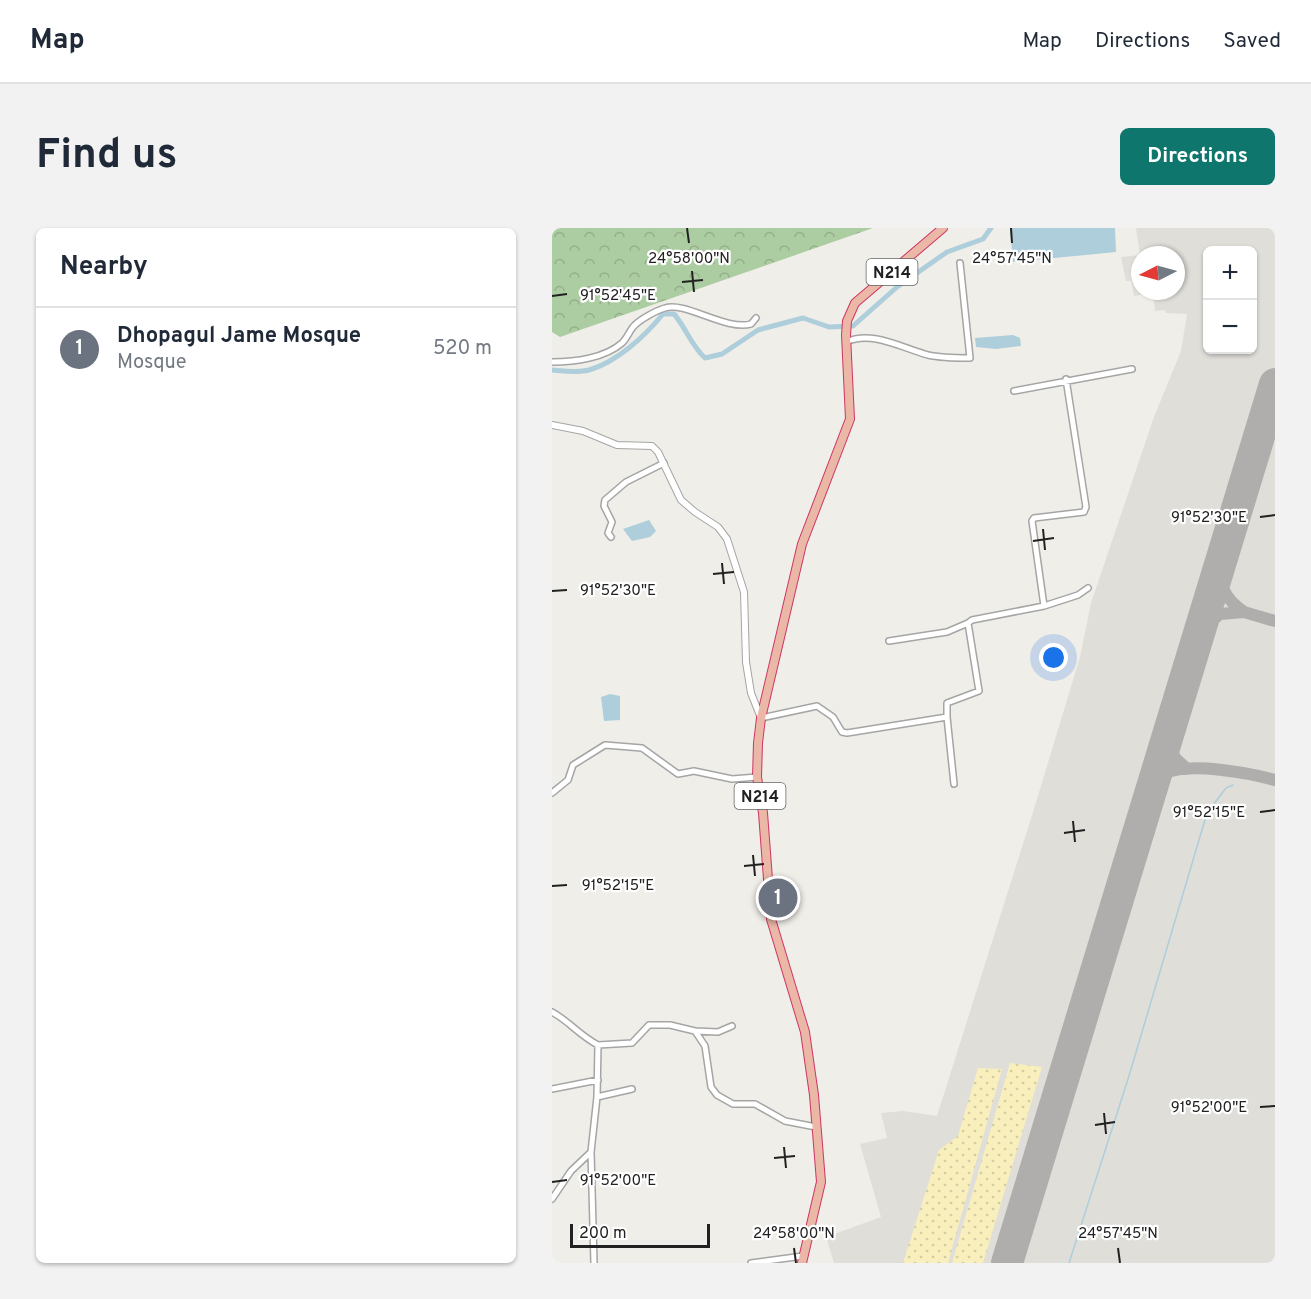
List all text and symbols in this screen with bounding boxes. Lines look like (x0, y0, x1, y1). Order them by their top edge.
text: Map (30, 23, 85, 59)
text: Map (1022, 28, 1062, 55)
text: Directions (1095, 28, 1190, 55)
text: Saved (1223, 28, 1281, 55)
button: Directions (1120, 128, 1275, 185)
text: Find us (36, 130, 177, 183)
north arrow (1131, 246, 1185, 300)
map controls (1203, 246, 1257, 354)
button: + (1203, 246, 1257, 300)
text: 24°58'00"N (648, 250, 730, 269)
text: 24°57'45"N (972, 250, 1052, 269)
text: Nearby (60, 251, 148, 284)
road number: N214 (866, 259, 918, 285)
text: 91°52'45"E (580, 287, 656, 306)
button: − (1203, 300, 1257, 354)
text: Dhopagul Jame Mosque (117, 323, 361, 350)
text: 1 (76, 336, 84, 362)
text: 520 m (433, 336, 492, 362)
text: Mosque (117, 350, 186, 376)
text: 91°52'30"E (1171, 509, 1247, 528)
text: 91°52'30"E (580, 582, 656, 601)
your location (1039, 643, 1068, 672)
road number: N214 (734, 783, 786, 809)
text: 91°52'15"E (1173, 804, 1245, 823)
pin: 1 (758, 876, 798, 920)
text: 91°52'15"E (582, 877, 654, 896)
text: 91°52'00"E (1171, 1099, 1247, 1118)
text: 91°52'00"E (580, 1172, 656, 1191)
scale bar (570, 1221, 710, 1248)
text: 200 m (579, 1224, 627, 1244)
text: 24°58'00"N (753, 1225, 835, 1244)
text: 24°57'45"N (1078, 1225, 1158, 1244)

